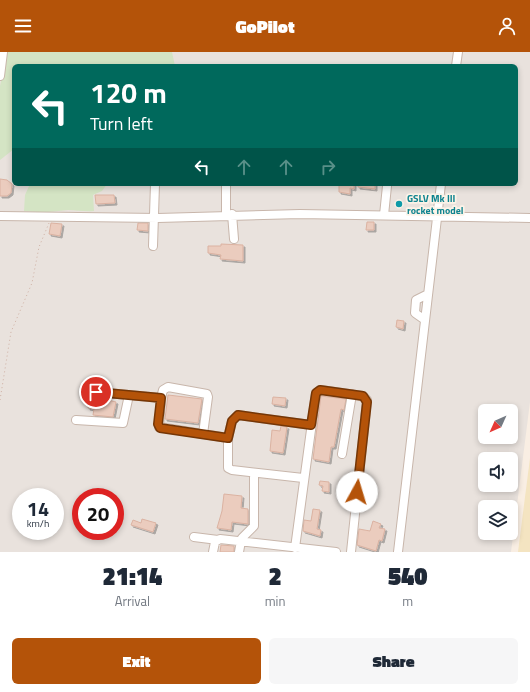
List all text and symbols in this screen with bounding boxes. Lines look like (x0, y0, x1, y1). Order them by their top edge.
text: GoPilot (235, 13, 295, 40)
icon: menu (12, 15, 34, 37)
icon: person (496, 15, 518, 37)
text: 120 m (90, 71, 167, 114)
icon: left (24, 80, 76, 132)
text: Turn left (90, 110, 153, 137)
icon: left (191, 156, 213, 178)
icon: ahead (233, 156, 255, 178)
icon: ahead (275, 156, 297, 178)
icon: right (317, 156, 339, 178)
place label: GSLV Mk III rocket model (407, 191, 464, 218)
marker: GSLV Mk III rocket model (394, 199, 404, 209)
pin (79, 375, 113, 409)
icon: arrive (85, 381, 107, 403)
north arrow (478, 404, 518, 444)
map controls (478, 404, 518, 540)
button: sound (478, 452, 518, 492)
position arrow (336, 471, 378, 513)
speed limit sign: 20 (72, 488, 124, 540)
text: 14 (27, 493, 49, 524)
button: layers (478, 500, 518, 540)
text: km/h (27, 516, 49, 531)
text: 21:14 (102, 558, 162, 594)
text: 2 (268, 558, 282, 594)
text: 540 (388, 558, 427, 594)
text: Arrival (115, 591, 150, 611)
text: min (265, 591, 285, 611)
text: m (402, 591, 413, 611)
button: Exit (12, 638, 261, 684)
button: Share (269, 638, 518, 684)

